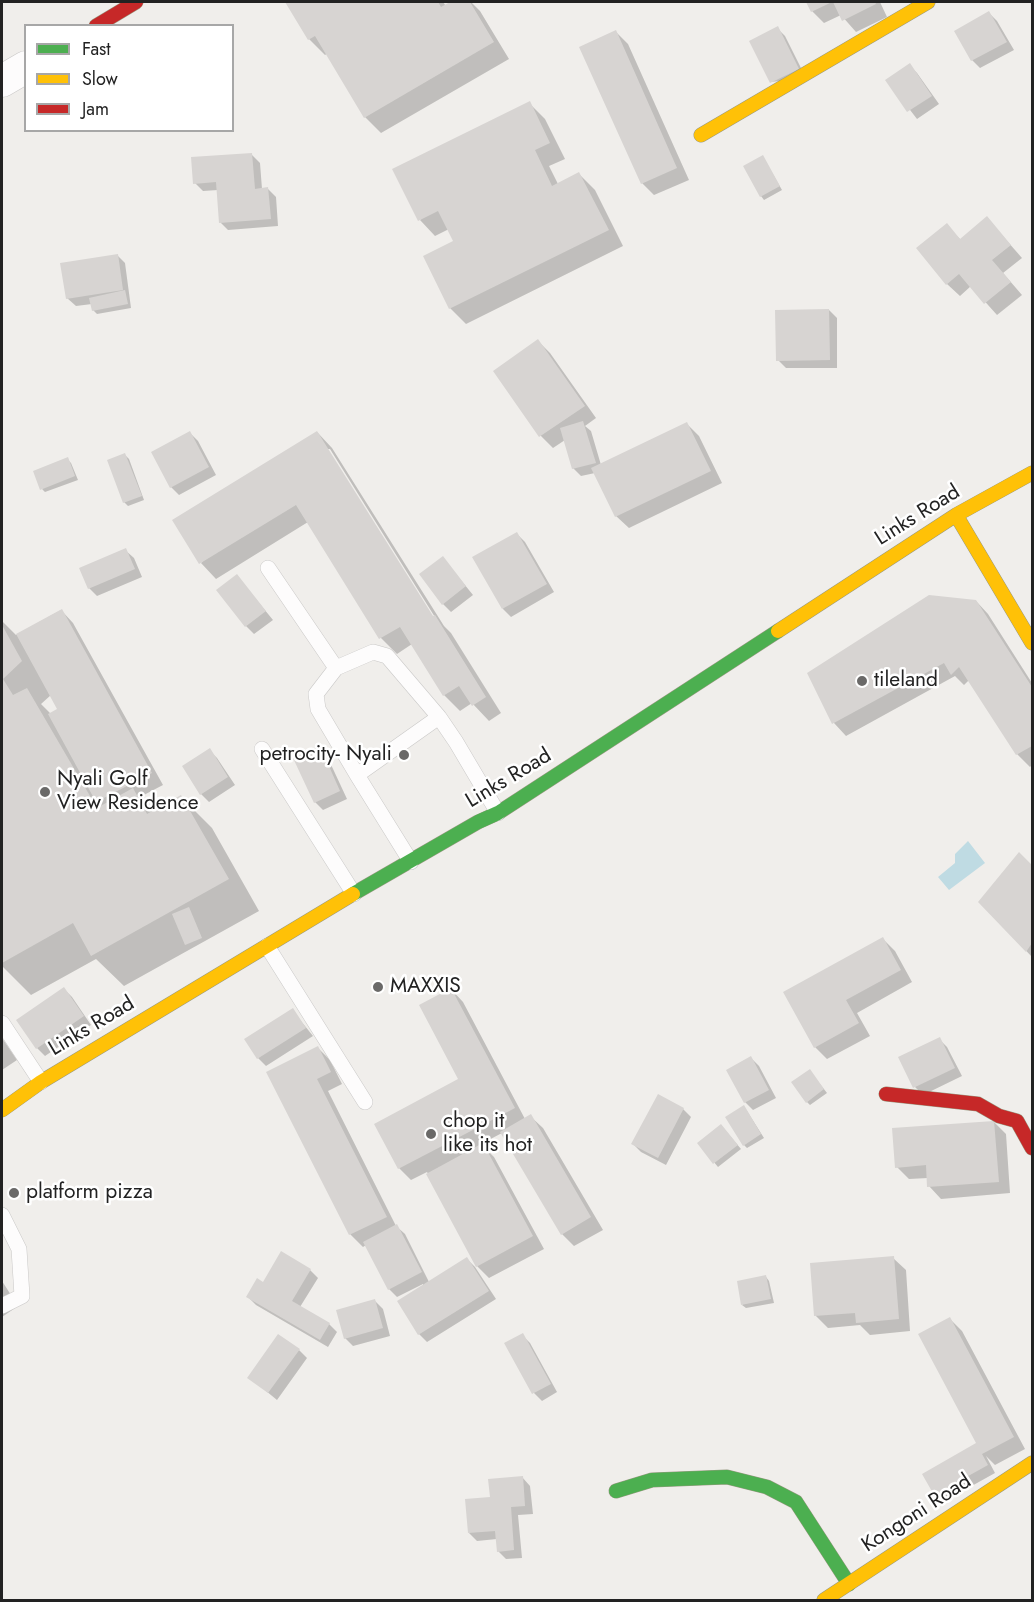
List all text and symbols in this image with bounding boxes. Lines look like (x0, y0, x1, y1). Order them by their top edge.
legend (24, 24, 234, 132)
text: Fast (82, 36, 111, 62)
text: Slow (82, 66, 118, 92)
text: Jam (82, 96, 109, 122)
street label: Links Road (871, 480, 965, 552)
place label: tileland (874, 668, 938, 694)
marker: tileland (855, 674, 869, 688)
place label: petrocity- Nyali (259, 742, 392, 768)
street label: Links Road (462, 744, 556, 814)
marker: petrocity- Nyali (397, 748, 411, 762)
place label: Nyali Golf View Residence (57, 767, 199, 817)
marker: Nyali Golf View Residence (38, 785, 52, 799)
place label: MAXXIS (390, 974, 461, 1000)
marker: MAXXIS (371, 980, 385, 994)
street label: Links Road (45, 992, 139, 1062)
place label: chop it like its hot (443, 1109, 532, 1159)
marker: chop it like its hot (424, 1127, 438, 1141)
place label: platform pizza (26, 1180, 153, 1206)
marker: platform pizza (7, 1186, 21, 1200)
street label: Kongoni Road (858, 1469, 976, 1559)

